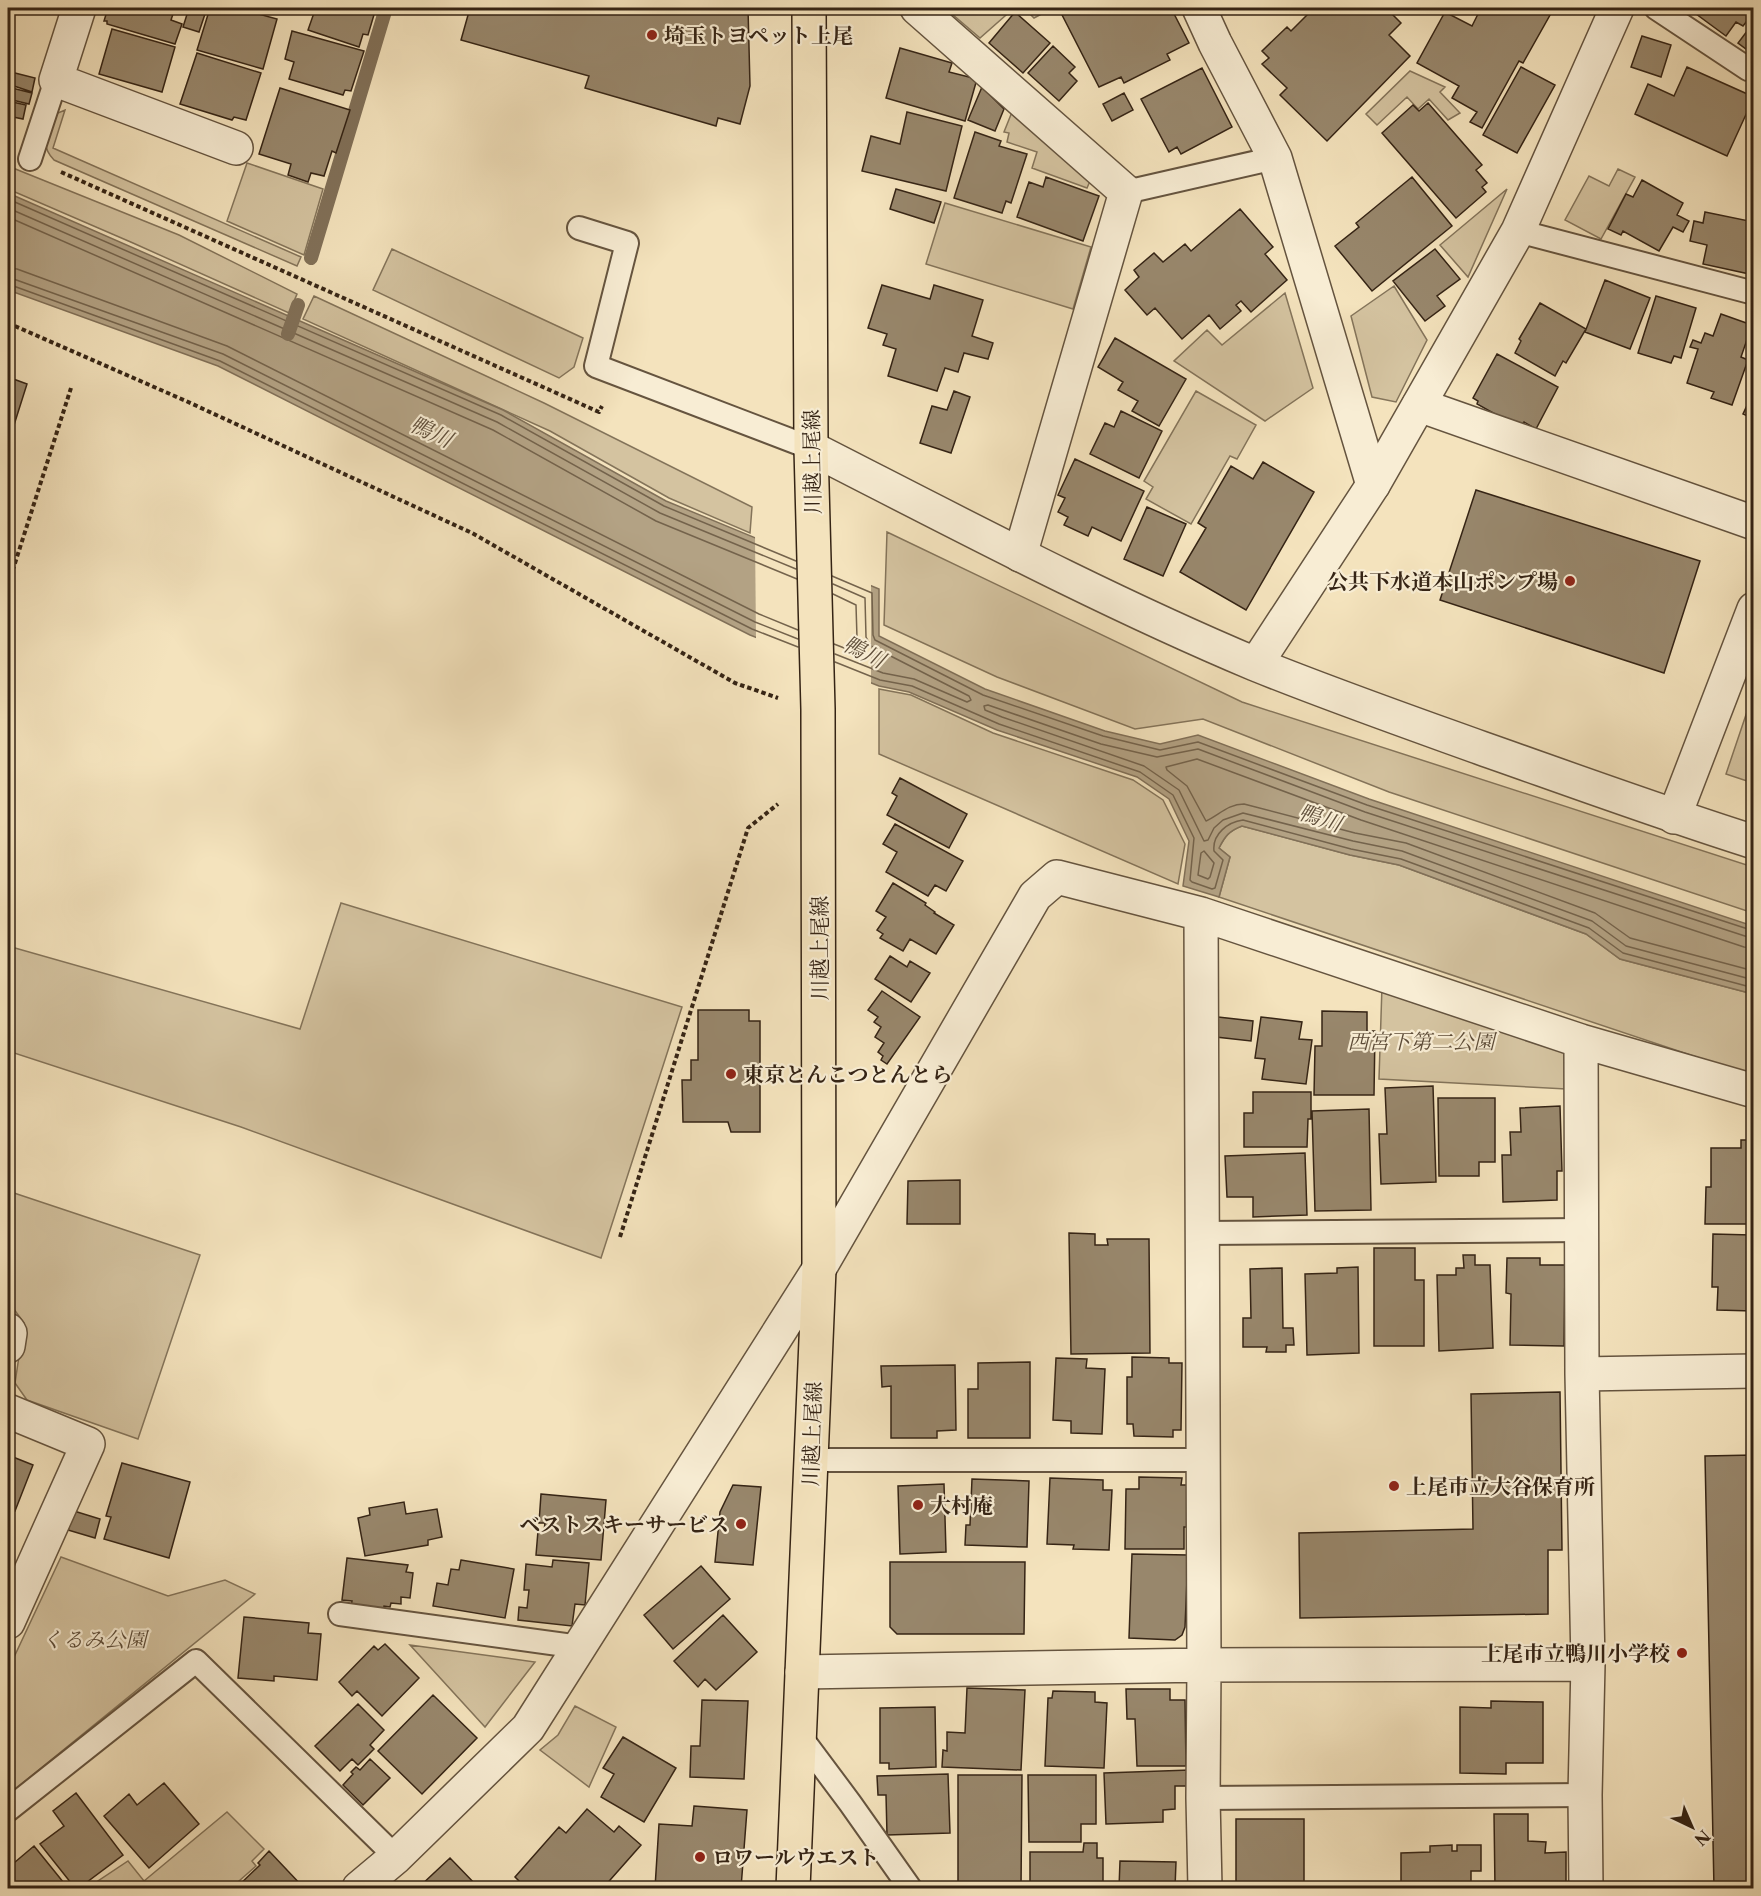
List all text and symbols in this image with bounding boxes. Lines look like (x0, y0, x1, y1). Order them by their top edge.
place label: 埼玉トヨペット上尾 (664, 23, 853, 48)
marker: 埼玉トヨペット上尾 (645, 28, 659, 42)
street label: 川越上尾線 (799, 409, 825, 515)
water label: 鴨川 (405, 410, 458, 454)
place label: 公共下水道本山ポンプ場 (1327, 569, 1558, 594)
marker: 公共下水道本山ポンプ場 (1563, 574, 1577, 588)
water label: 鴨川 (838, 630, 892, 675)
water label: 鴨川 (1295, 798, 1347, 838)
street label: 川越上尾線 (807, 896, 832, 1001)
park label: 西宮下第二公園 (1348, 1029, 1497, 1054)
place label: 東京とんこつとんとら (743, 1062, 953, 1087)
marker: 東京とんこつとんとら (724, 1067, 738, 1081)
street label: 川越上尾線 (798, 1381, 826, 1487)
place label: 上尾市立大谷保育所 (1406, 1474, 1595, 1499)
marker: 上尾市立大谷保育所 (1387, 1479, 1401, 1493)
place label: 大村庵 (930, 1493, 993, 1518)
marker: 大村庵 (911, 1498, 925, 1512)
place label: ベストスキーサービス (519, 1512, 729, 1537)
marker: ベストスキーサービス (734, 1517, 748, 1531)
park label: くるみ公園 (42, 1627, 149, 1652)
place label: 上尾市立鴨川小学校 (1481, 1641, 1670, 1666)
marker: 上尾市立鴨川小学校 (1675, 1646, 1689, 1660)
north arrow (1662, 1797, 1722, 1857)
text: N (1690, 1826, 1714, 1850)
place label: ロワールウエスト (712, 1845, 880, 1870)
marker: ロワールウエスト (693, 1850, 707, 1864)

